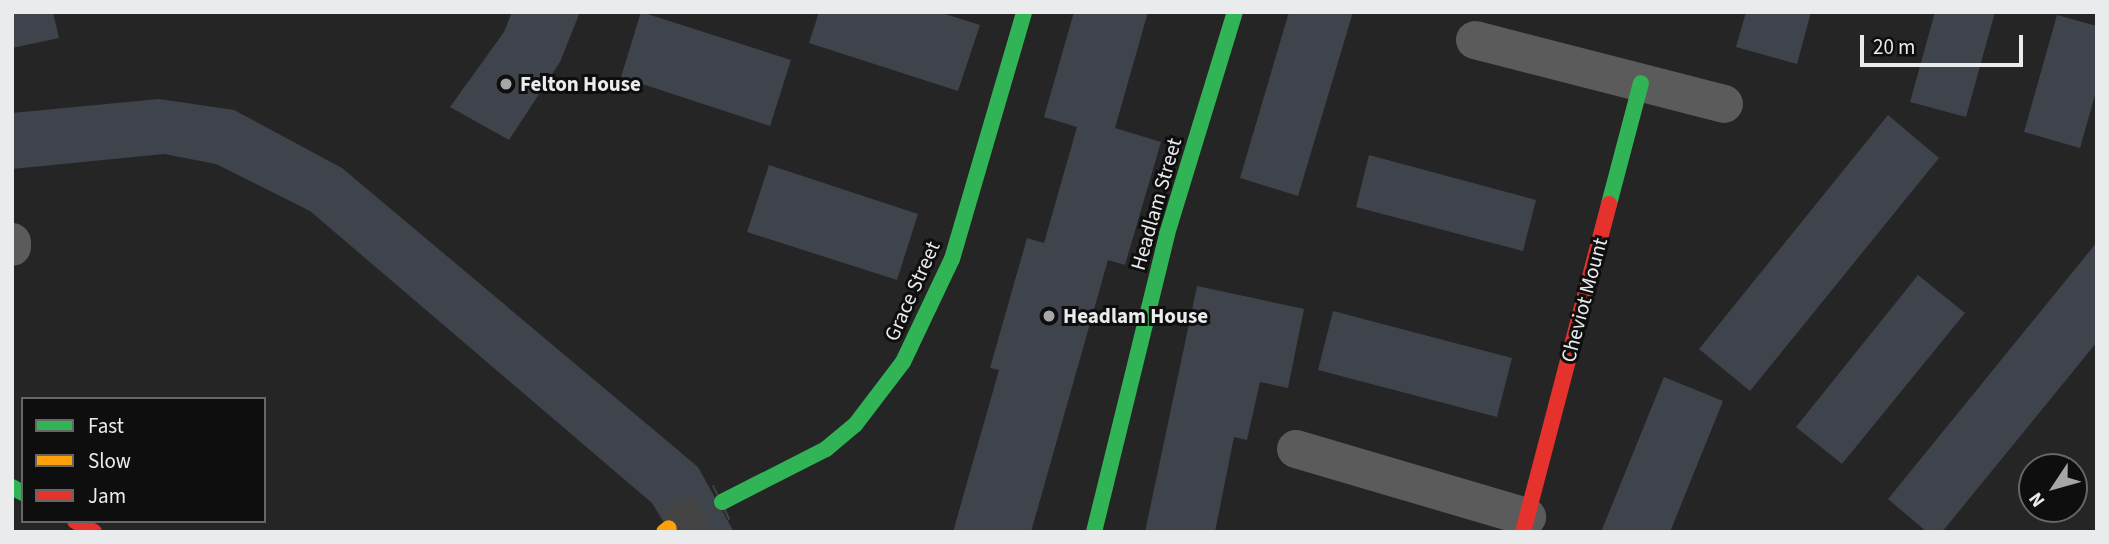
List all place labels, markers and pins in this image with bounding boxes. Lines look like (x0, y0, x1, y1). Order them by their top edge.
place label: Felton House (520, 71, 641, 97)
marker: Felton House (498, 76, 514, 92)
place label: Headlam House (1063, 303, 1208, 329)
marker: Headlam House (1041, 308, 1057, 324)

